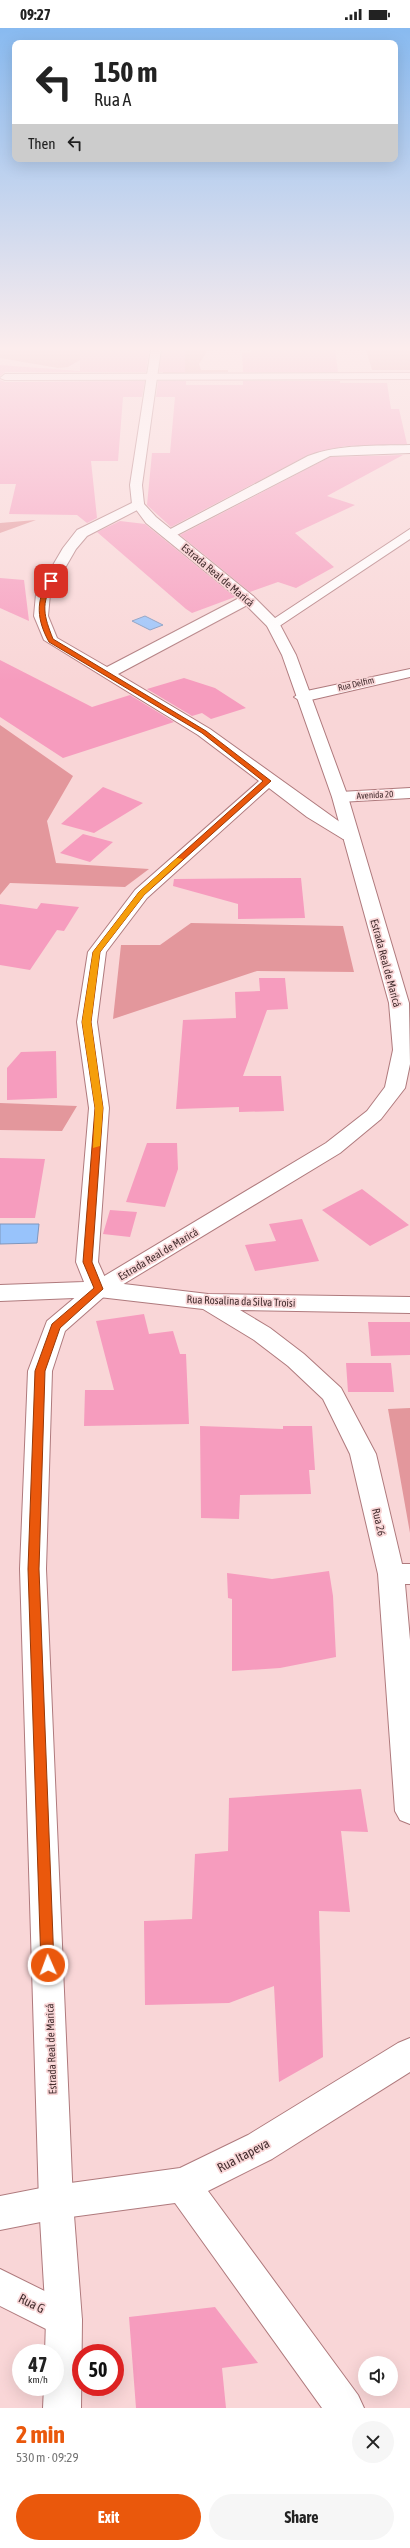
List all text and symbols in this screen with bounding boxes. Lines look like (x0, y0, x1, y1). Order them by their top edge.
text: 09:27 (20, 6, 51, 23)
icon: left (28, 56, 80, 108)
text: 150 m (94, 56, 157, 88)
text: Rua A (94, 89, 131, 110)
icon: left (64, 132, 86, 154)
text: Then (28, 135, 56, 152)
street label: Estrada Real de Maricá (179, 541, 257, 609)
pin (34, 564, 68, 598)
icon: arrive (40, 570, 62, 592)
street label: Rua Delfim (337, 675, 375, 693)
street label: Avenida 20 (356, 789, 394, 801)
street label: Estrada Real de Maricá (368, 918, 404, 1008)
street label: Estrada Real de Maricá (116, 1225, 200, 1283)
street label: Rua Rosalina da Silva Troisi (186, 1293, 296, 1309)
street label: Rua 26 (370, 1507, 388, 1537)
position arrow (27, 1944, 69, 1986)
street label: Estrada Real de Maricá (43, 2003, 59, 2095)
street label: Rua Itapeva (215, 2135, 272, 2175)
street label: Rua G (16, 2291, 48, 2316)
speed limit sign: 50 (72, 2344, 124, 2396)
text: 47 (29, 2353, 47, 2376)
map controls (358, 2356, 398, 2396)
button: sound (358, 2356, 398, 2396)
text: km/h (28, 2374, 48, 2385)
text: 2 min (16, 2421, 65, 2448)
button: close (352, 2421, 394, 2463)
text: 530 m · 09:29 (16, 2450, 79, 2465)
button: Exit (16, 2494, 201, 2540)
button: Share (209, 2494, 394, 2540)

